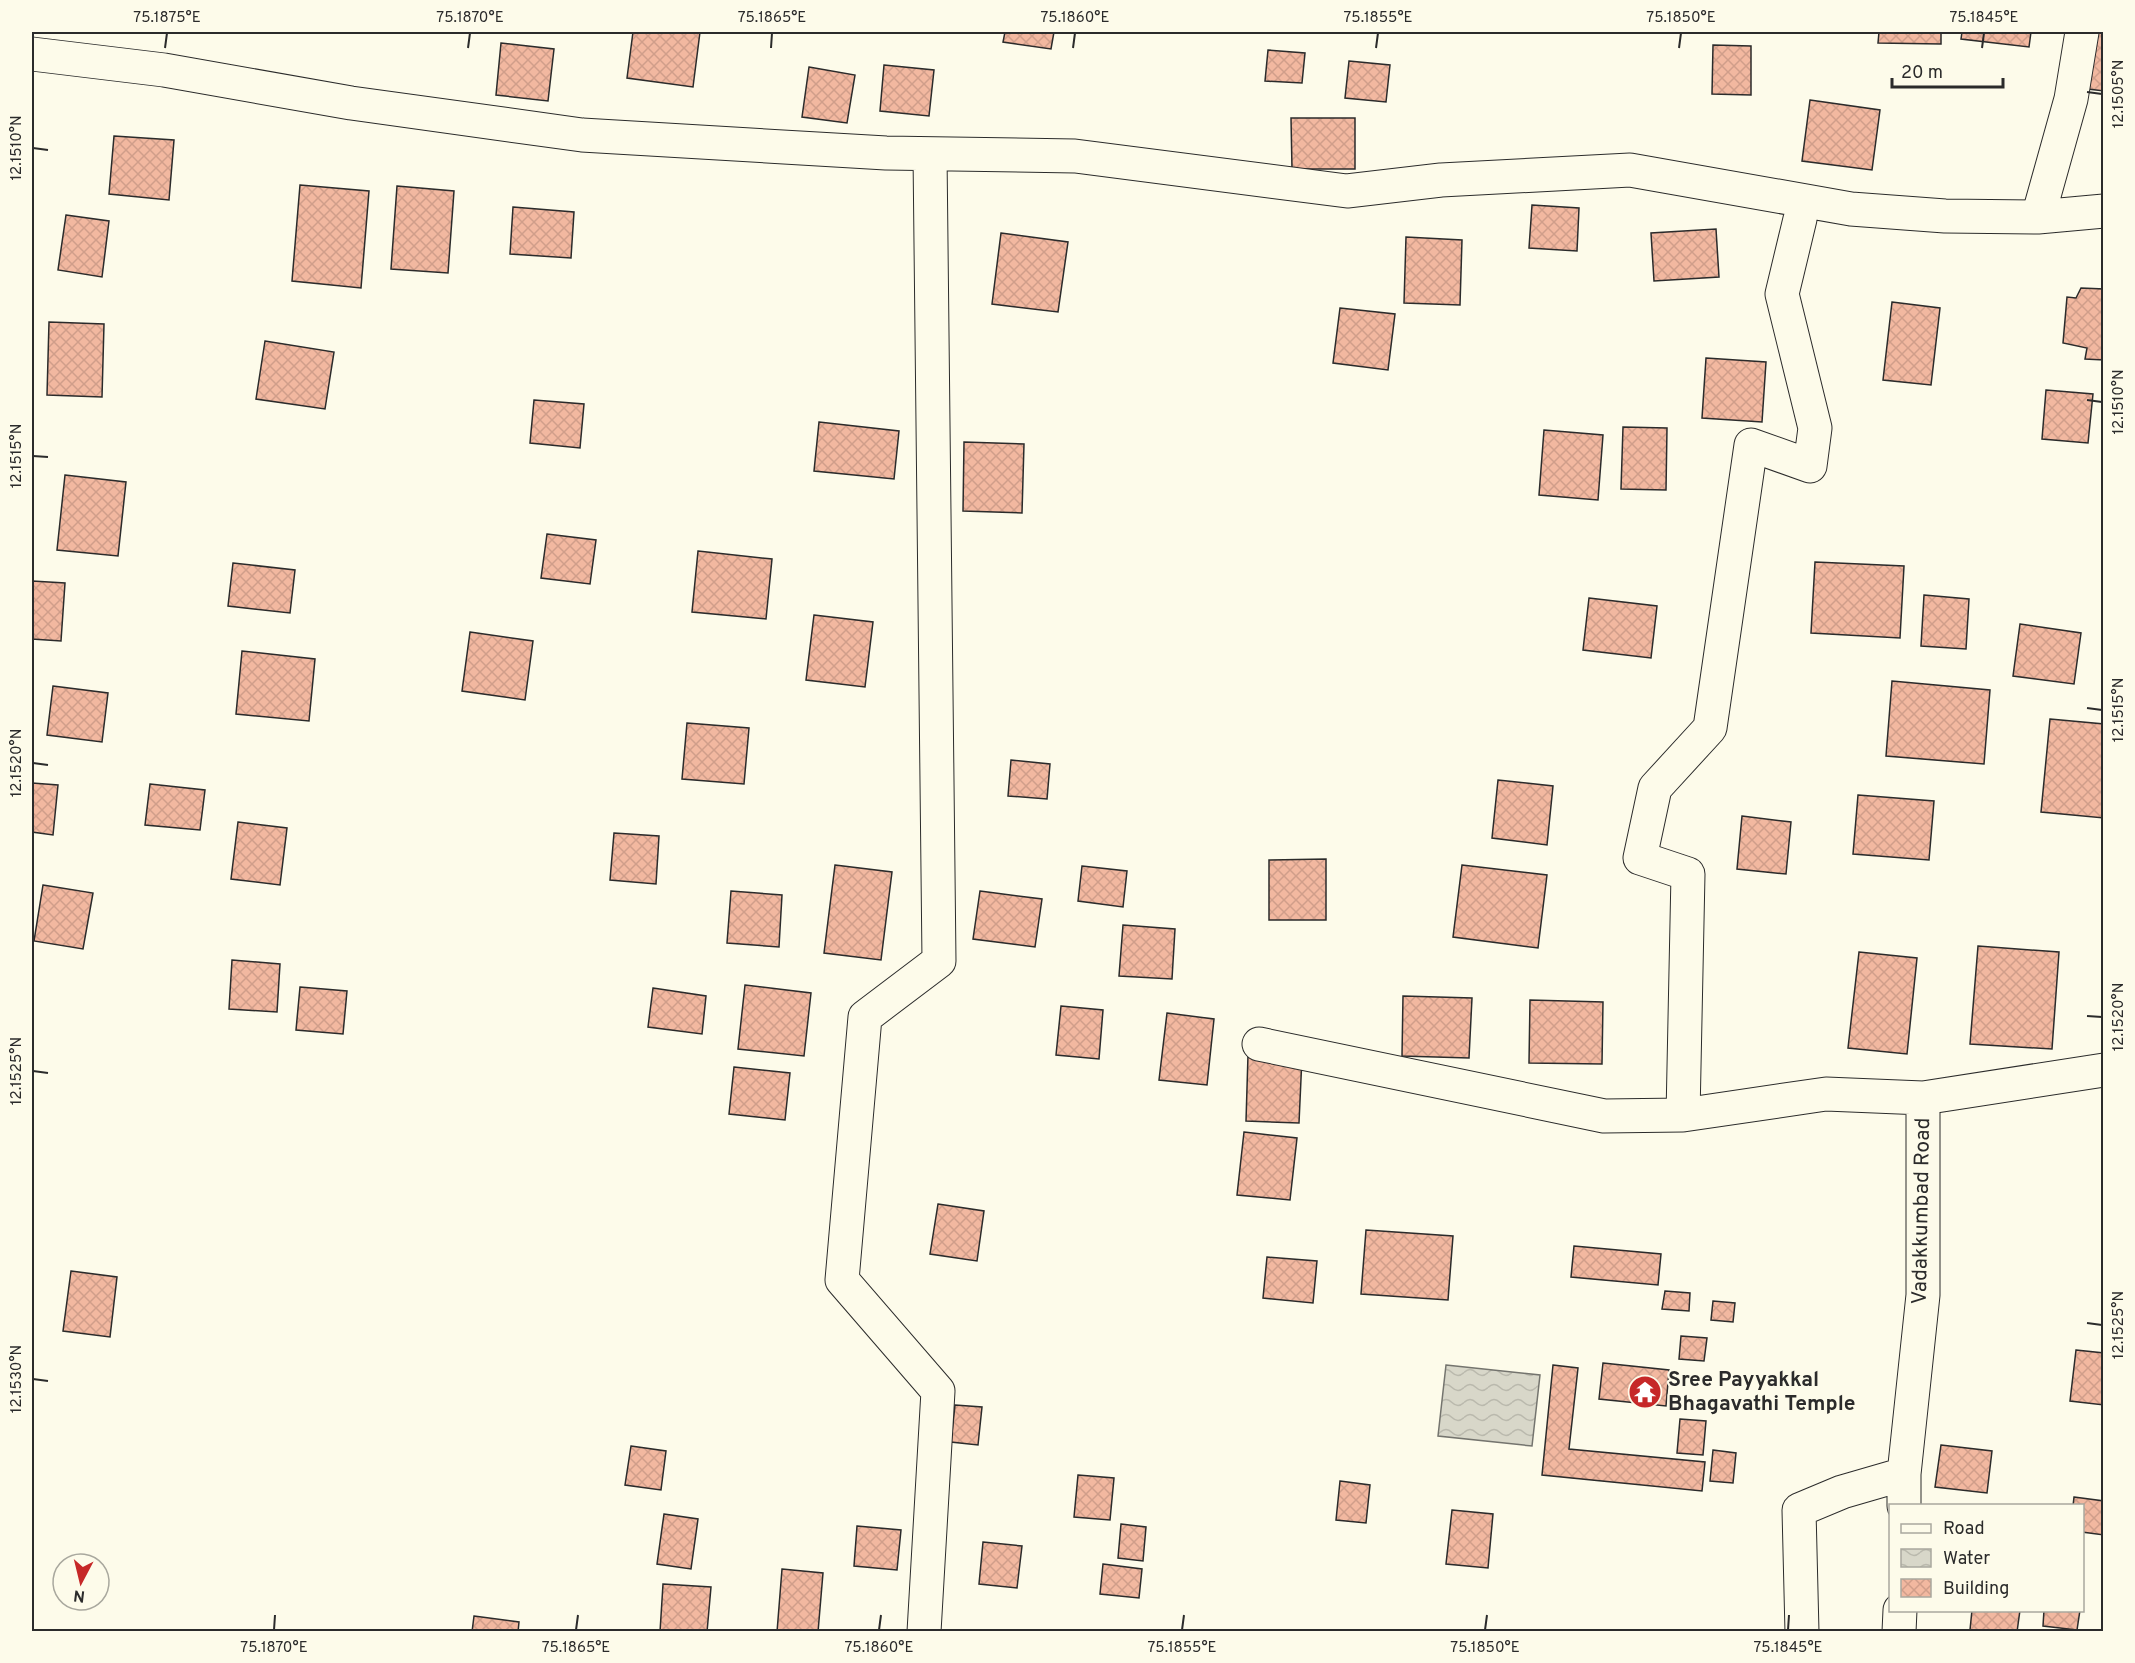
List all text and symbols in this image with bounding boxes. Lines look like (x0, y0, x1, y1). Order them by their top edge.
text: 75.1875°E (133, 9, 201, 28)
text: 75.1870°E (436, 9, 504, 28)
text: 75.1865°E (738, 9, 806, 28)
text: 75.1860°E (1041, 9, 1110, 28)
text: 75.1855°E (1343, 9, 1413, 28)
text: 75.1850°E (1646, 9, 1716, 28)
text: 75.1845°E (1949, 9, 2019, 28)
scale bar (1892, 51, 2003, 89)
text: 12.1505°N (2110, 60, 2129, 128)
text: 20 m (1901, 62, 1943, 85)
text: 12.1510°N (8, 115, 27, 181)
text: 12.1510°N (2110, 369, 2129, 435)
text: 12.1515°N (8, 424, 27, 488)
text: 12.1515°N (2110, 678, 2129, 742)
text: 12.1520°N (8, 729, 27, 797)
text: 12.1520°N (2110, 983, 2129, 1051)
text: 12.1525°N (8, 1037, 27, 1105)
street label: Vadakkumbad Road (1907, 1117, 1937, 1305)
text: 12.1525°N (2110, 1291, 2129, 1359)
text: 12.1530°N (8, 1345, 27, 1413)
place label: Sree Payyakkal Bhagavathi Temple (1668, 1367, 1856, 1418)
temple icon: Sree Payyakkal Bhagavathi Temple (1627, 1374, 1663, 1410)
legend (1889, 1504, 2084, 1612)
text: Road (1943, 1518, 1985, 1541)
text: Water (1943, 1548, 1990, 1571)
north arrow (51, 1552, 111, 1612)
text: Building (1943, 1578, 2009, 1601)
text: N (72, 1584, 86, 1606)
text: 75.1870°E (240, 1639, 308, 1658)
text: 75.1865°E (542, 1639, 610, 1658)
text: 75.1860°E (845, 1639, 914, 1658)
text: 75.1855°E (1147, 1639, 1217, 1658)
text: 75.1850°E (1450, 1639, 1520, 1658)
text: 75.1845°E (1753, 1639, 1823, 1658)

